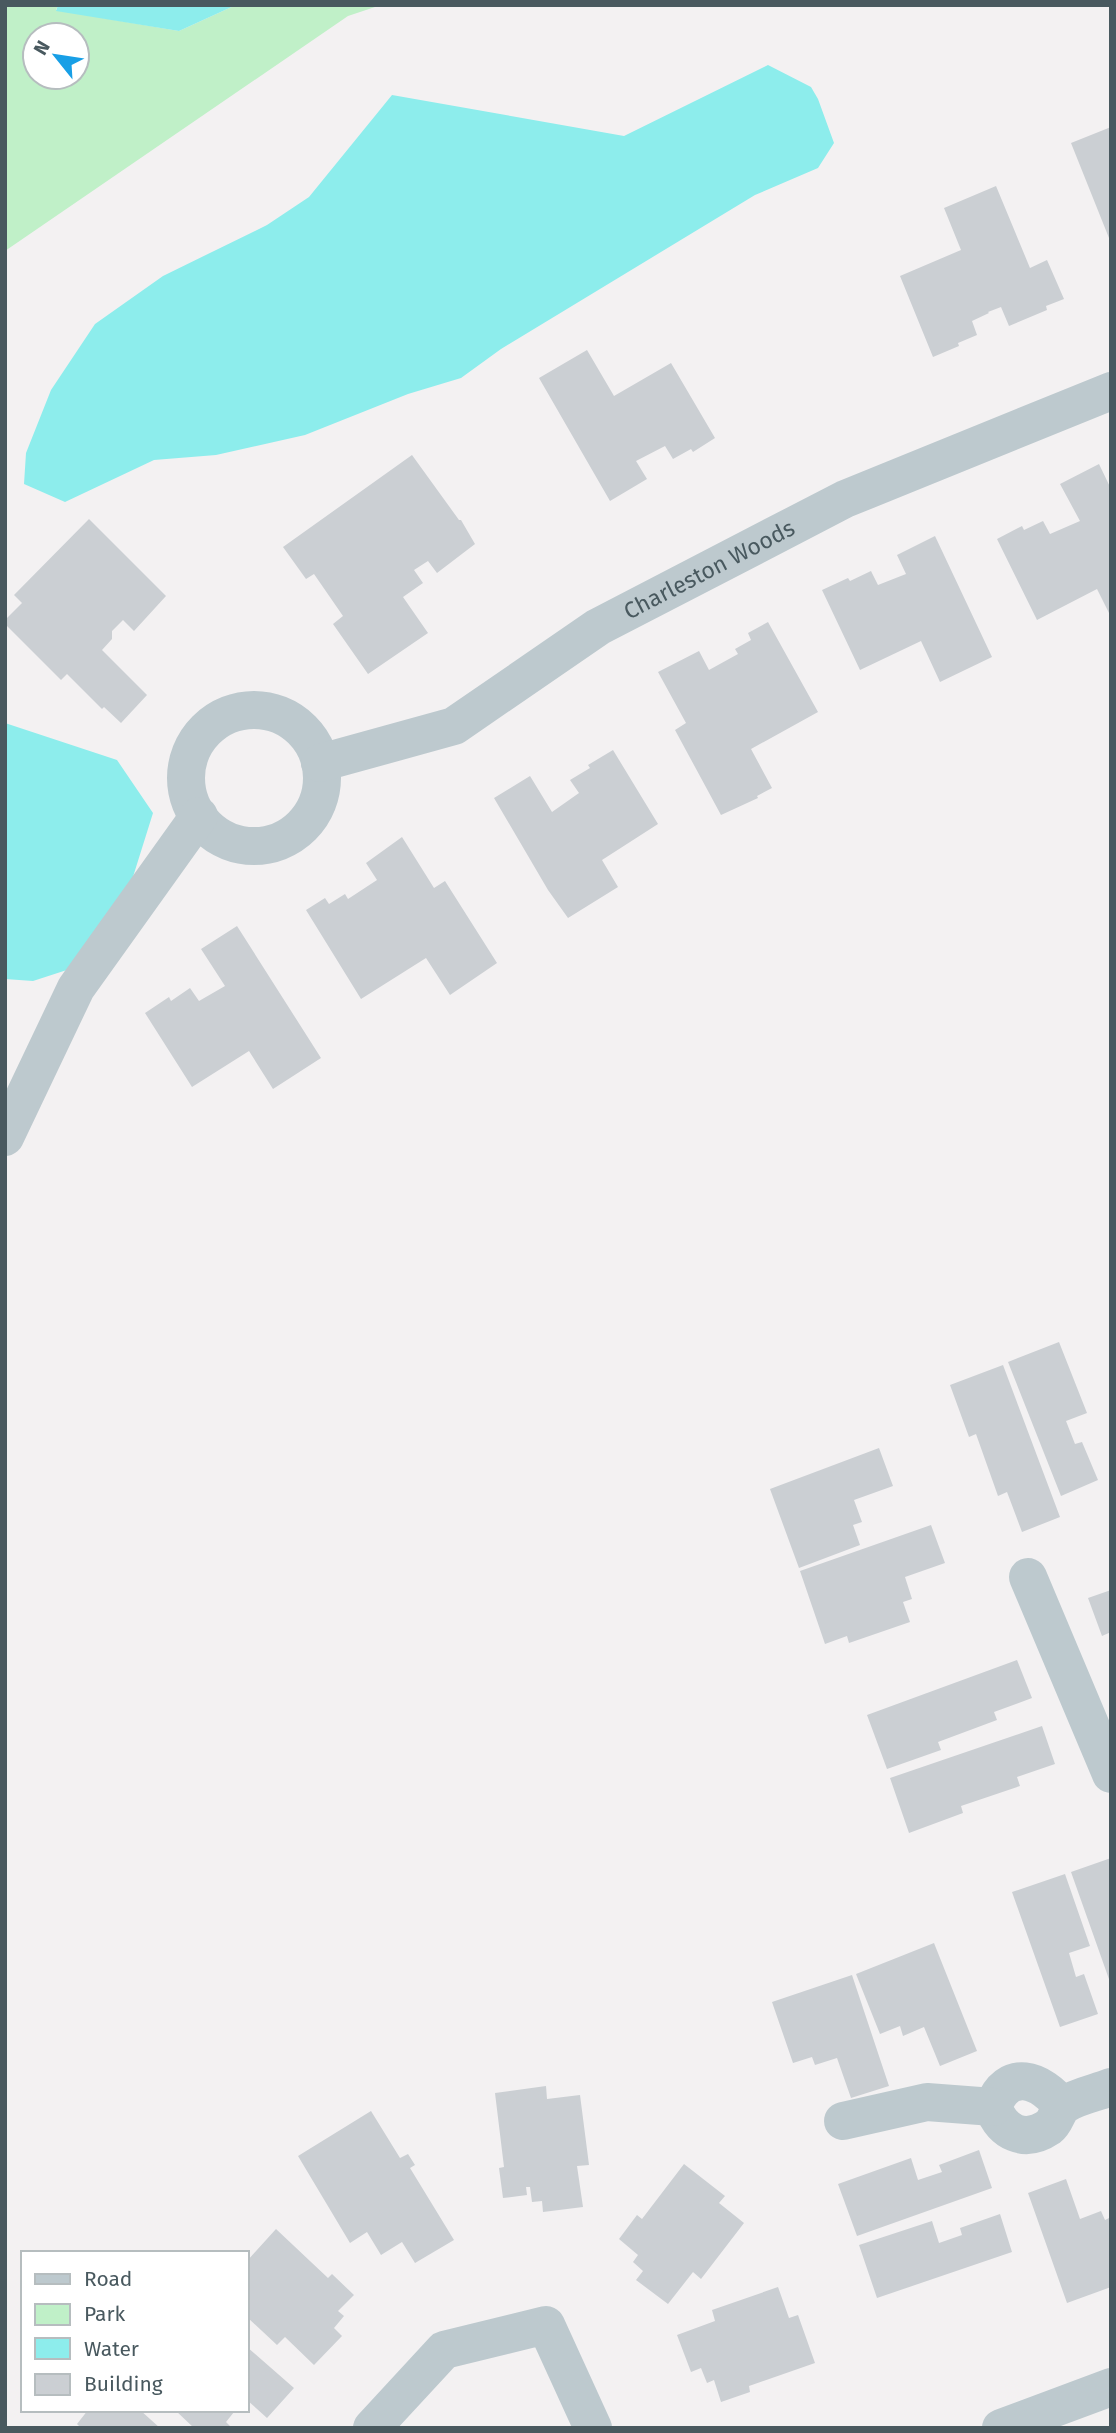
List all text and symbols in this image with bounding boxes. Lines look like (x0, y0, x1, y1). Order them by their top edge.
north arrow (21, 21, 91, 91)
text: N (29, 37, 55, 59)
street label: Charleston Woods (619, 514, 799, 625)
legend (21, 2251, 248, 2412)
text: Road (84, 2266, 132, 2292)
text: Park (84, 2301, 126, 2327)
text: Water (84, 2336, 139, 2362)
text: Building (84, 2371, 163, 2397)

